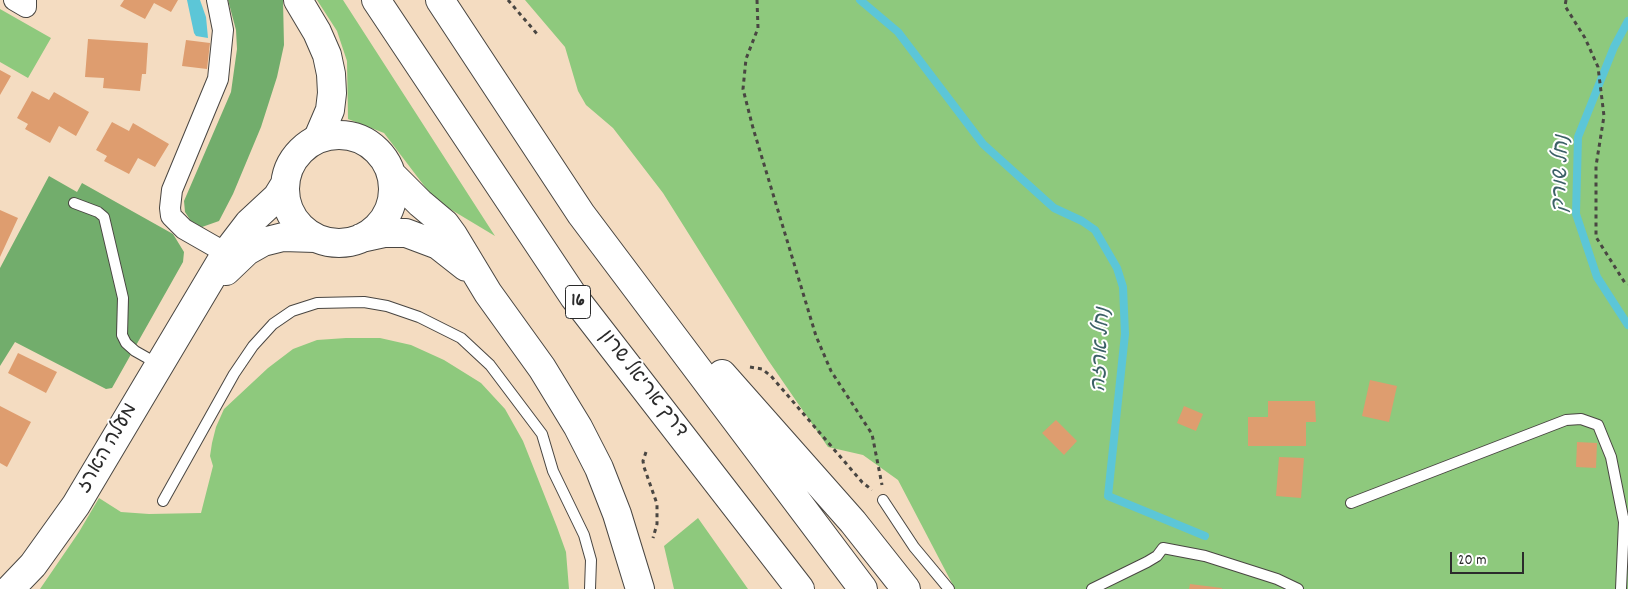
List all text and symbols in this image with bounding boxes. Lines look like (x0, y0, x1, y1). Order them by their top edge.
water label: נחל שורק (1549, 135, 1577, 213)
road number: 16 (566, 286, 590, 318)
water label: נחל ארזה (1088, 307, 1118, 393)
street label: דרך אריאל שרון (593, 326, 691, 444)
street label: מעלה הארז (74, 400, 144, 498)
scale bar (1453, 542, 1527, 574)
text: 20 m (1458, 550, 1486, 572)

